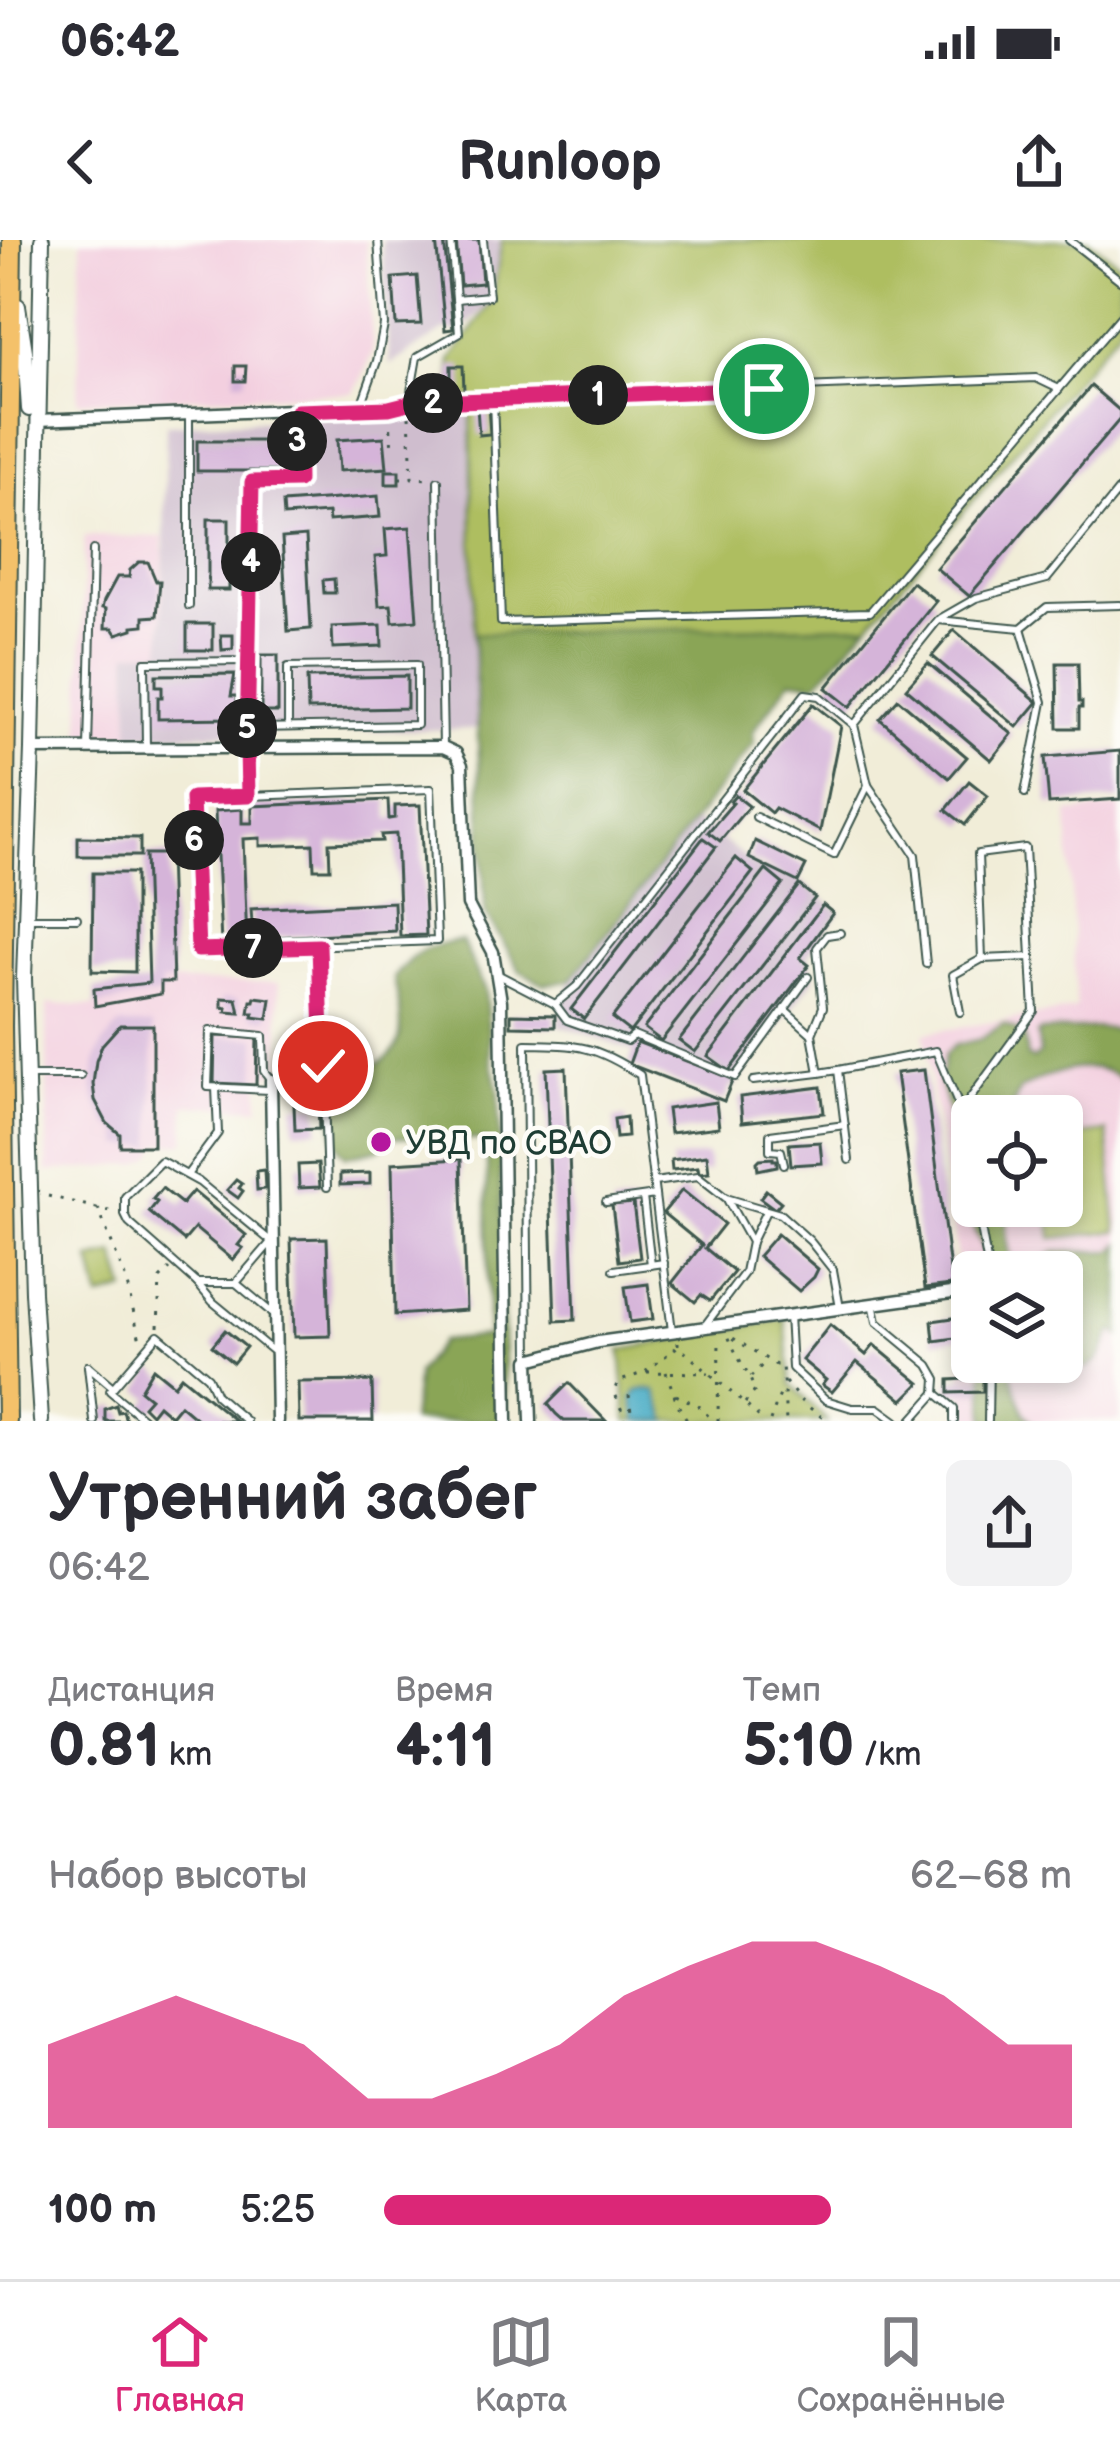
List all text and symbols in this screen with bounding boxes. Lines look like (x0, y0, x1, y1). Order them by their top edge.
text: 06:42 (60, 15, 180, 70)
icon: back (48, 129, 114, 195)
icon: share (1006, 129, 1072, 195)
text: Runloop (458, 130, 662, 195)
pin (713, 338, 815, 440)
icon: arrive (731, 356, 797, 422)
pin: 1 (568, 365, 628, 425)
pin: 2 (403, 373, 463, 433)
text: 1 (591, 375, 605, 415)
text: 2 (423, 383, 443, 423)
pin: 3 (267, 411, 327, 471)
text: 3 (287, 421, 307, 461)
pin: 4 (221, 532, 281, 592)
text: 4 (241, 542, 261, 582)
pin: 5 (217, 698, 277, 758)
text: 5 (237, 708, 257, 748)
pin: 6 (164, 810, 224, 870)
text: 6 (184, 820, 204, 860)
pin: 7 (223, 918, 283, 978)
text: 7 (244, 928, 262, 968)
pin (272, 1015, 374, 1117)
icon: check (290, 1033, 356, 1099)
map controls (951, 1095, 1083, 1383)
button: locate (951, 1095, 1083, 1227)
place label: УВД по СВАО (405, 1124, 612, 1164)
marker: УВД по СВАО (368, 1129, 394, 1155)
button: layers (951, 1251, 1083, 1383)
text: Утренний забег (48, 1460, 537, 1539)
button: share (946, 1460, 1072, 1586)
text: 06:42 (48, 1545, 149, 1592)
text: Дистанция (48, 1671, 215, 1711)
text: Время (395, 1671, 493, 1711)
text: Темп (743, 1671, 821, 1711)
text: 0.81 (48, 1711, 160, 1783)
text: 4:11 (395, 1711, 496, 1783)
text: 5:10 (743, 1711, 854, 1783)
text: km (160, 1735, 212, 1775)
text: /km (854, 1735, 922, 1775)
text: Набор высоты (48, 1853, 308, 1900)
text: 62–68 m (910, 1853, 1072, 1900)
text: 100 m (48, 2187, 157, 2234)
text: 5:25 (240, 2187, 316, 2234)
tab: Главная (115, 2309, 245, 2421)
tab: Карта (474, 2309, 567, 2421)
tab: Сохранённые (797, 2309, 1005, 2421)

